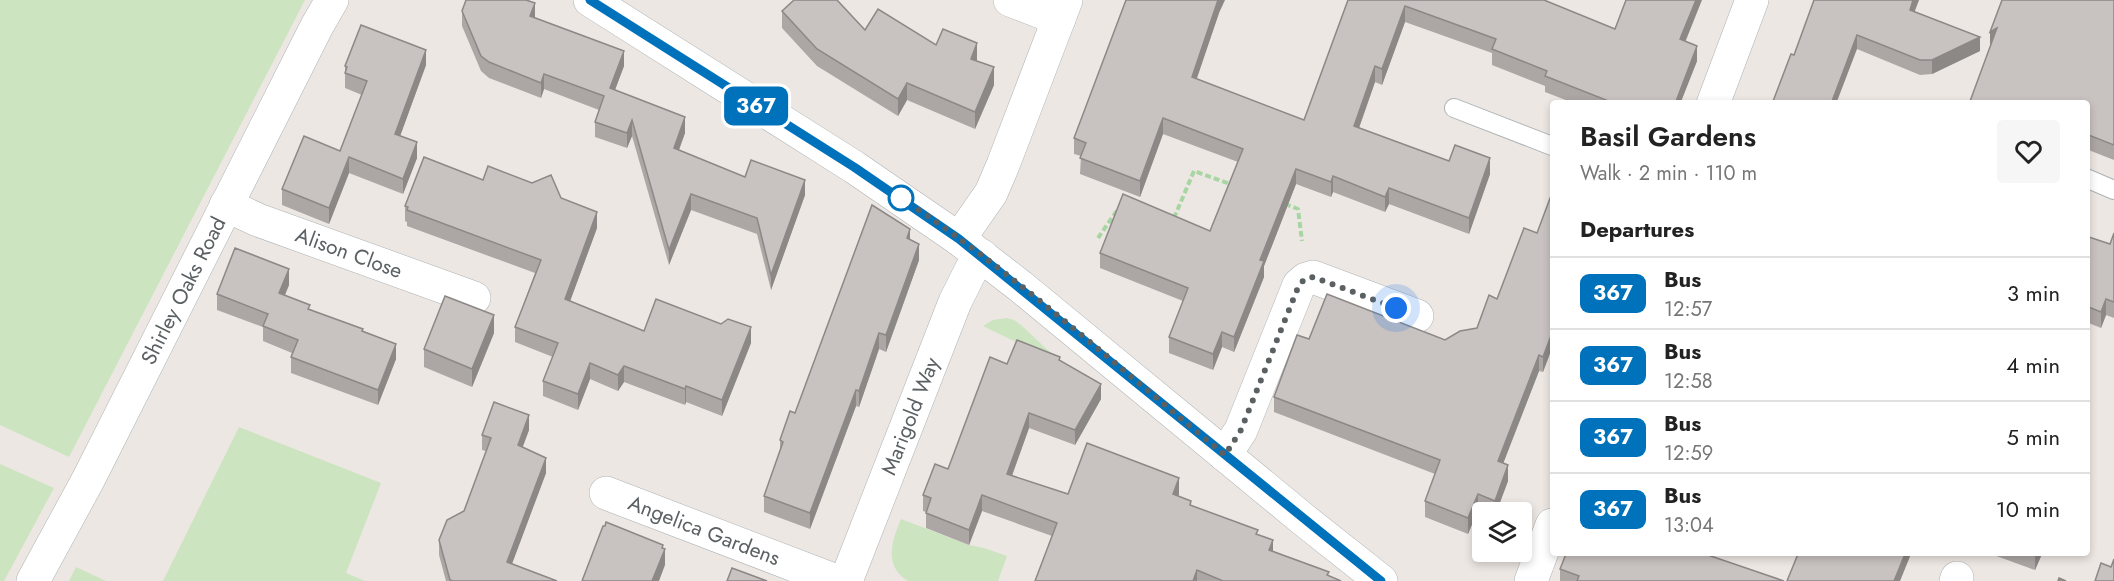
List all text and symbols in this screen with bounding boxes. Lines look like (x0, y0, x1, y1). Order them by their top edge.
line badge: 367 (722, 86, 790, 126)
text: 367 (736, 91, 776, 121)
text: Basil Gardens (1580, 116, 1756, 157)
button: heart (1997, 120, 2060, 183)
text: Walk · 2 min · 110 m (1580, 159, 1757, 188)
unlabelled marker (888, 185, 914, 211)
street label: Shirley Oaks Road (134, 212, 233, 370)
text: Departures (1580, 213, 1694, 245)
street label: Alison Close (291, 220, 407, 286)
text: Bus (1664, 263, 1701, 295)
text: 3 min (2007, 277, 2060, 309)
text: 367 (1593, 278, 1633, 308)
your location (1381, 293, 1411, 323)
text: 12:57 (1664, 295, 1712, 324)
text: Bus (1664, 335, 1701, 367)
text: 4 min (2006, 349, 2060, 381)
text: 367 (1593, 350, 1633, 380)
street label: Marigold Way (874, 352, 947, 480)
text: 12:58 (1664, 367, 1713, 396)
text: Bus (1664, 407, 1701, 439)
text: 5 min (2007, 421, 2060, 453)
text: 367 (1593, 422, 1633, 452)
text: 12:59 (1664, 439, 1713, 468)
text: Bus (1664, 479, 1701, 511)
street label: Angelica Gardens (624, 488, 784, 573)
text: 10 min (1996, 493, 2060, 525)
text: 367 (1593, 494, 1633, 524)
map controls (1472, 502, 1532, 562)
button: layers (1472, 502, 1532, 562)
text: 13:04 (1664, 511, 1714, 540)

